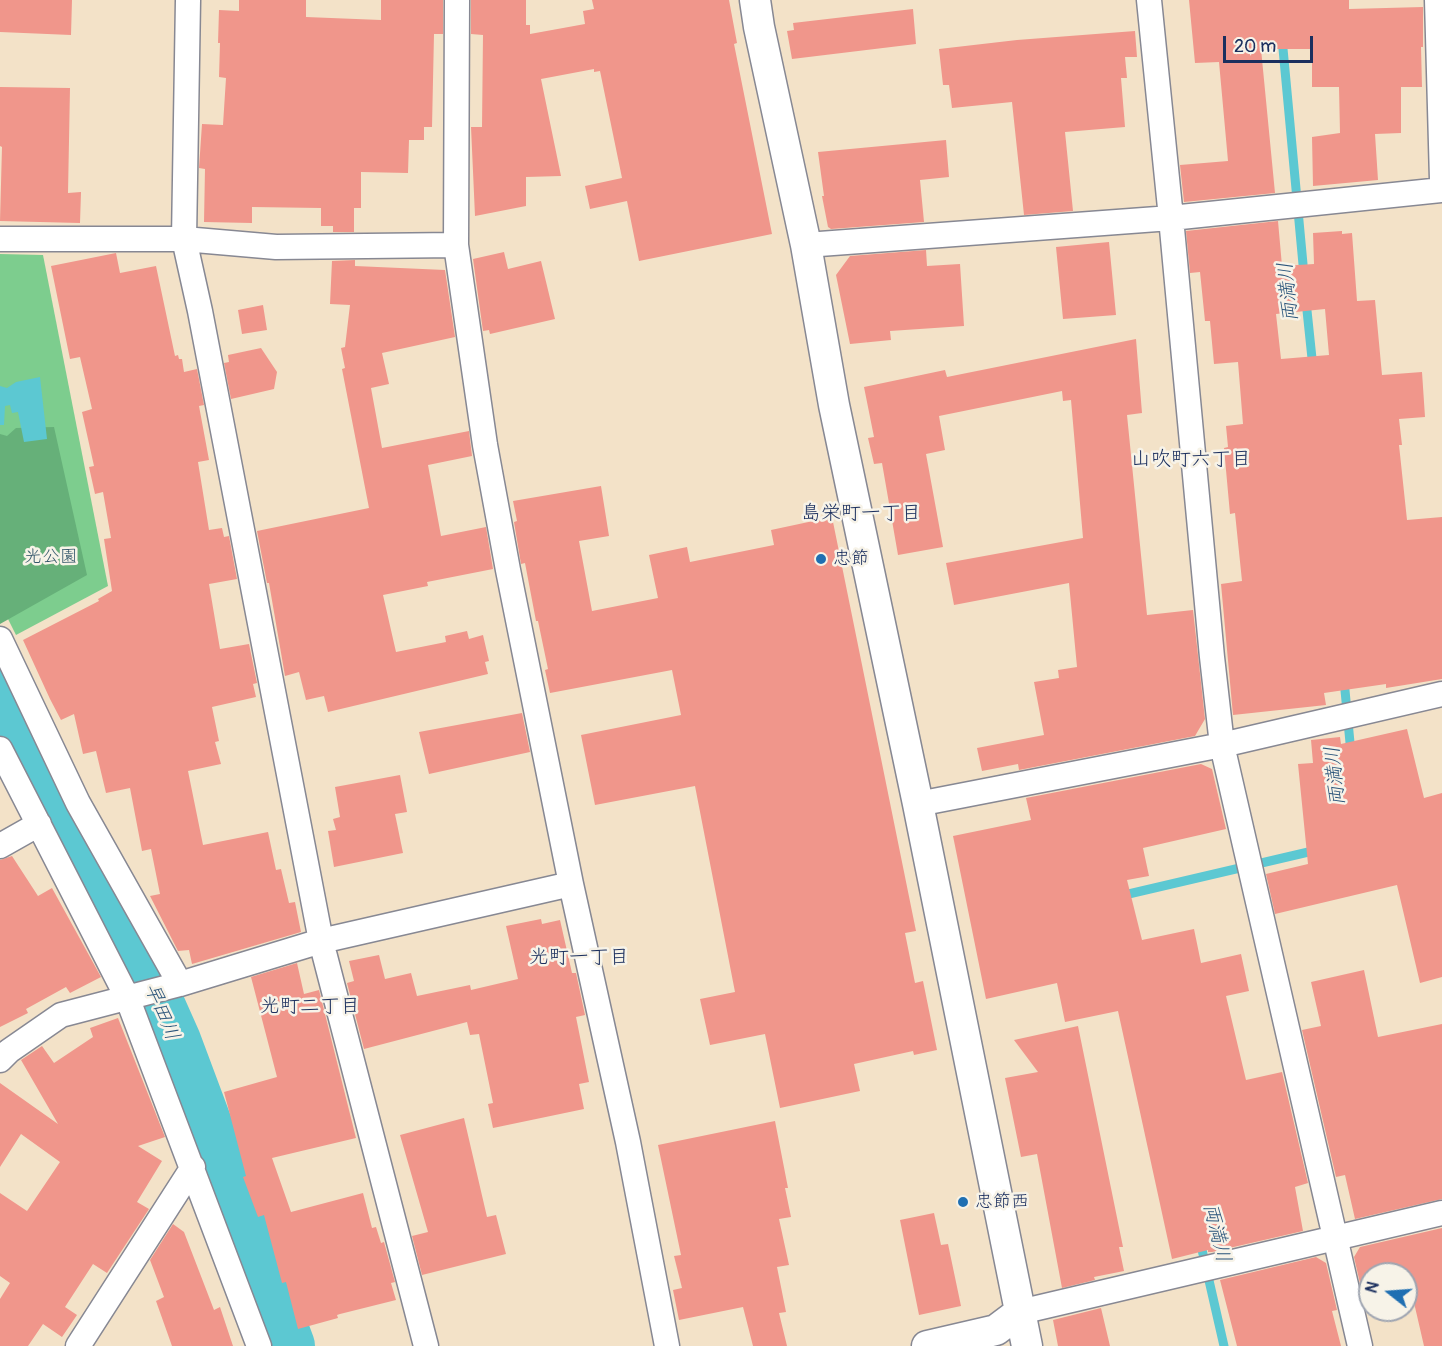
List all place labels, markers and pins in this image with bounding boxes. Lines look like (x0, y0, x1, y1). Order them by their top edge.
place label: 忠節 (833, 548, 869, 570)
marker: 忠節 (814, 552, 828, 566)
place label: 忠節西 (975, 1191, 1029, 1213)
marker: 忠節西 (956, 1195, 970, 1209)

